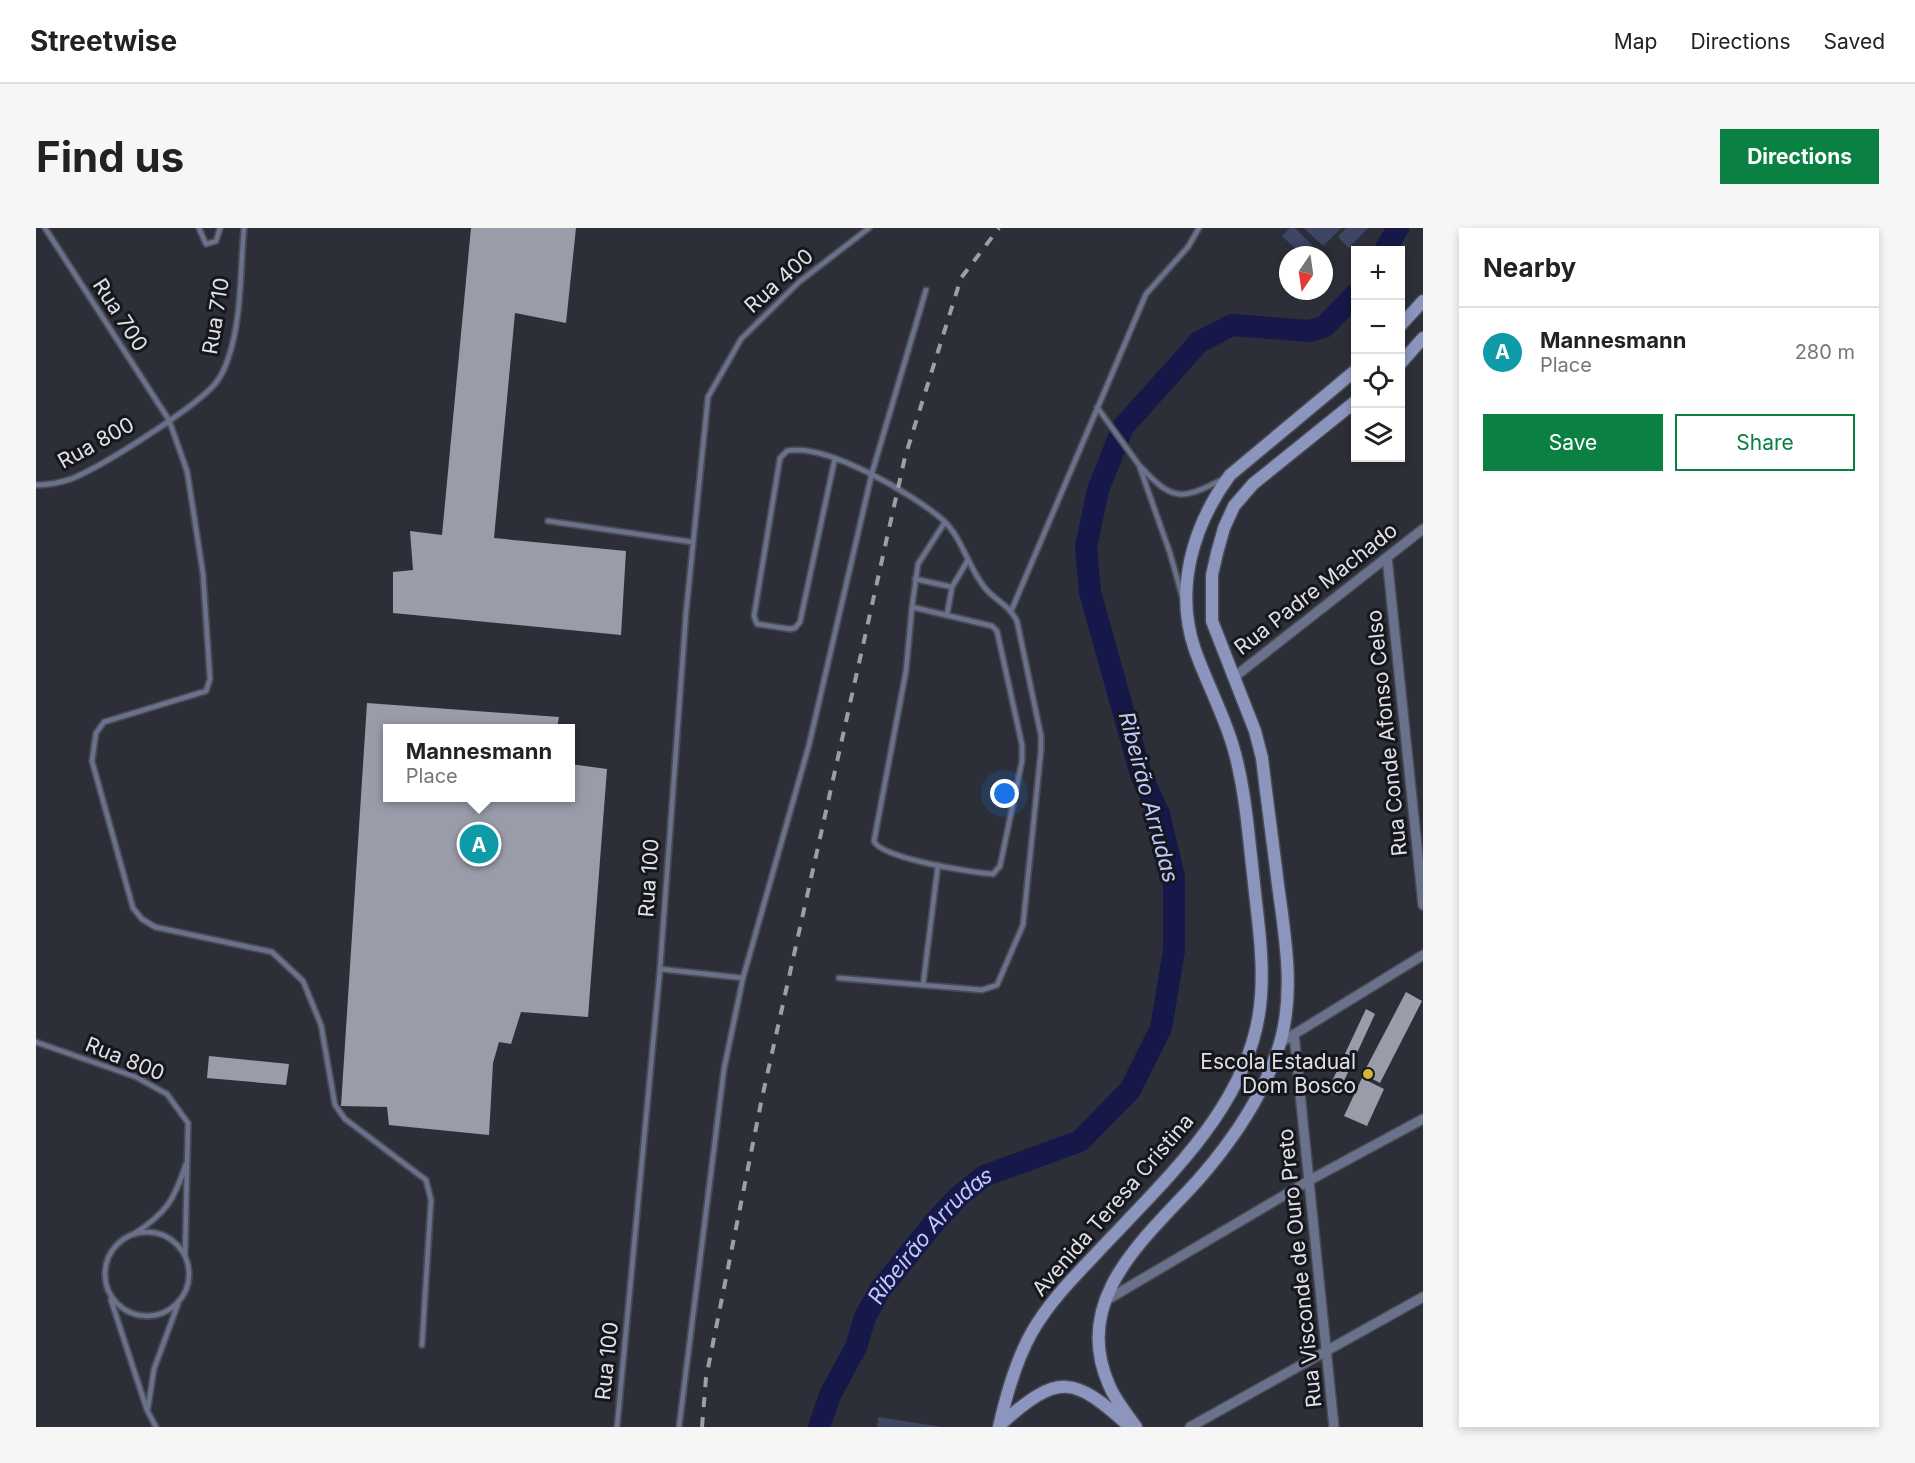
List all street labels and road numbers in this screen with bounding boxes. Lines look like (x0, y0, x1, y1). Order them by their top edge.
street label: Rua 400 (739, 243, 818, 318)
street label: Rua 700 (88, 274, 153, 356)
street label: Rua 710 (197, 276, 234, 356)
street label: Rua 800 (53, 411, 138, 474)
street label: Rua Padre Machado (1229, 517, 1402, 660)
street label: Rua Conde Afonso Celso (1361, 609, 1412, 857)
street label: Rua 100 (633, 838, 664, 918)
street label: Rua 800 (82, 1031, 168, 1086)
street label: Avenida Teresa Cristina (1027, 1108, 1199, 1301)
street label: Rua Visconde de Ouro Preto (1272, 1127, 1327, 1409)
street label: Rua 100 (590, 1321, 623, 1401)

